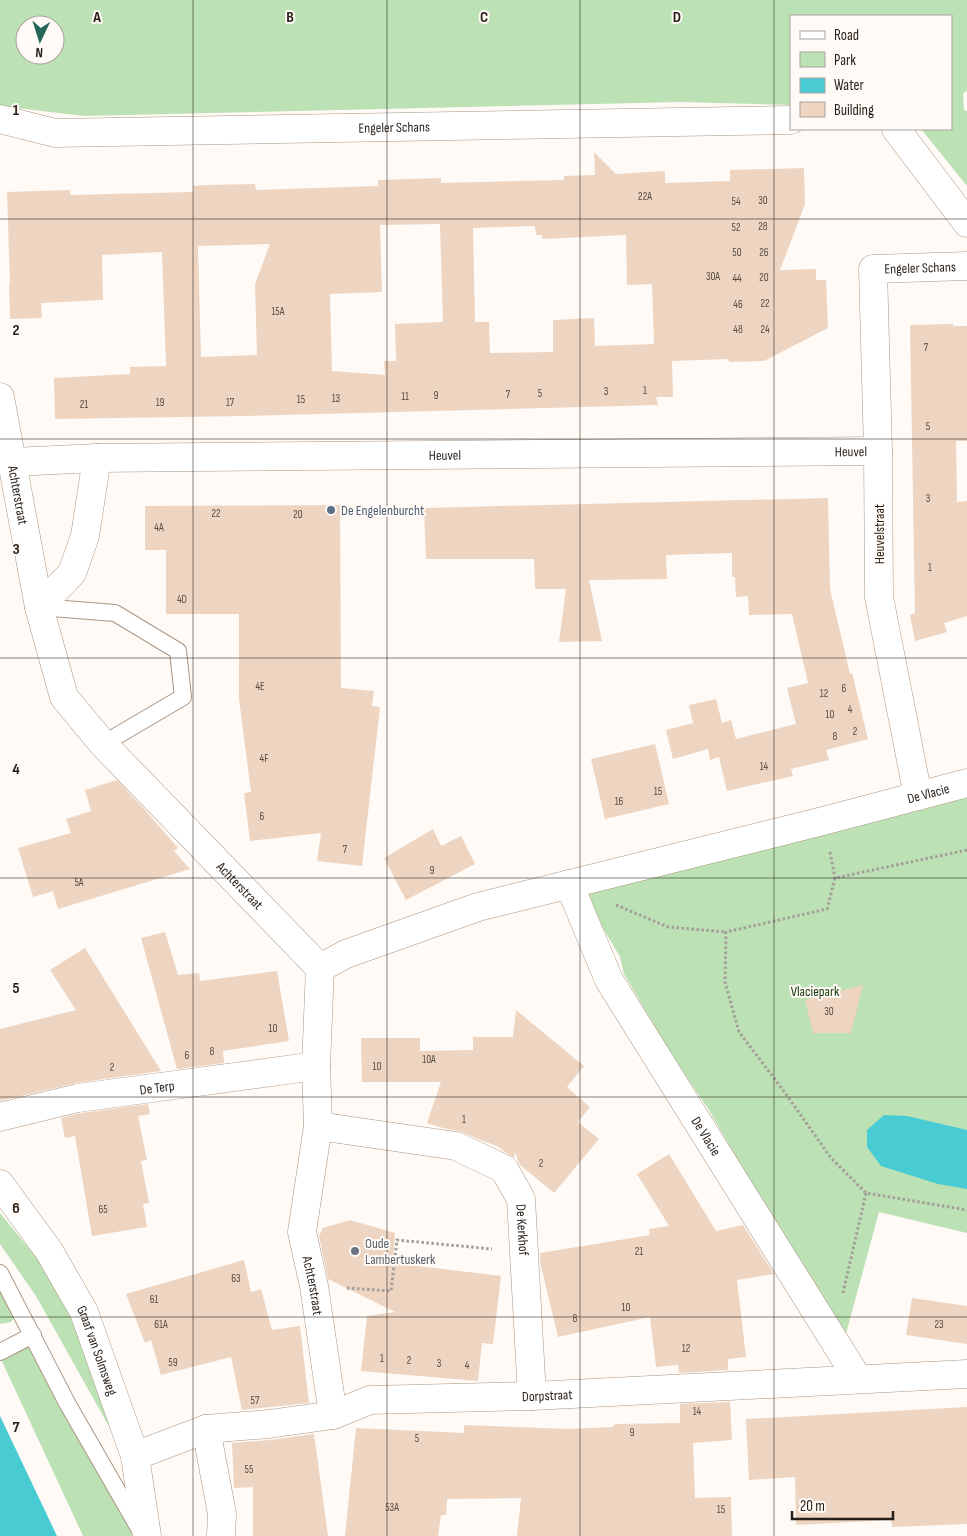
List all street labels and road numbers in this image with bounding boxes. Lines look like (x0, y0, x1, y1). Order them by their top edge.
street label: Engeler Schans (358, 118, 430, 136)
street label: Engeler Schans (884, 258, 956, 277)
street label: Heuvel (835, 443, 867, 460)
street label: Heuvel (429, 446, 461, 464)
street label: Achterstraat (4, 463, 32, 526)
street label: Heuvelstraat (871, 504, 888, 564)
street label: De Vlacie (905, 780, 951, 807)
street label: Achterstraat (212, 857, 267, 913)
street label: De Terp (139, 1077, 176, 1098)
street label: De Vlacie (688, 1113, 725, 1159)
street label: De Kerkhof (513, 1204, 533, 1257)
street label: Achterstraat (299, 1253, 327, 1316)
street label: Graaf van Solmsweg (73, 1302, 121, 1398)
street label: Dorpstraat (522, 1385, 573, 1405)

